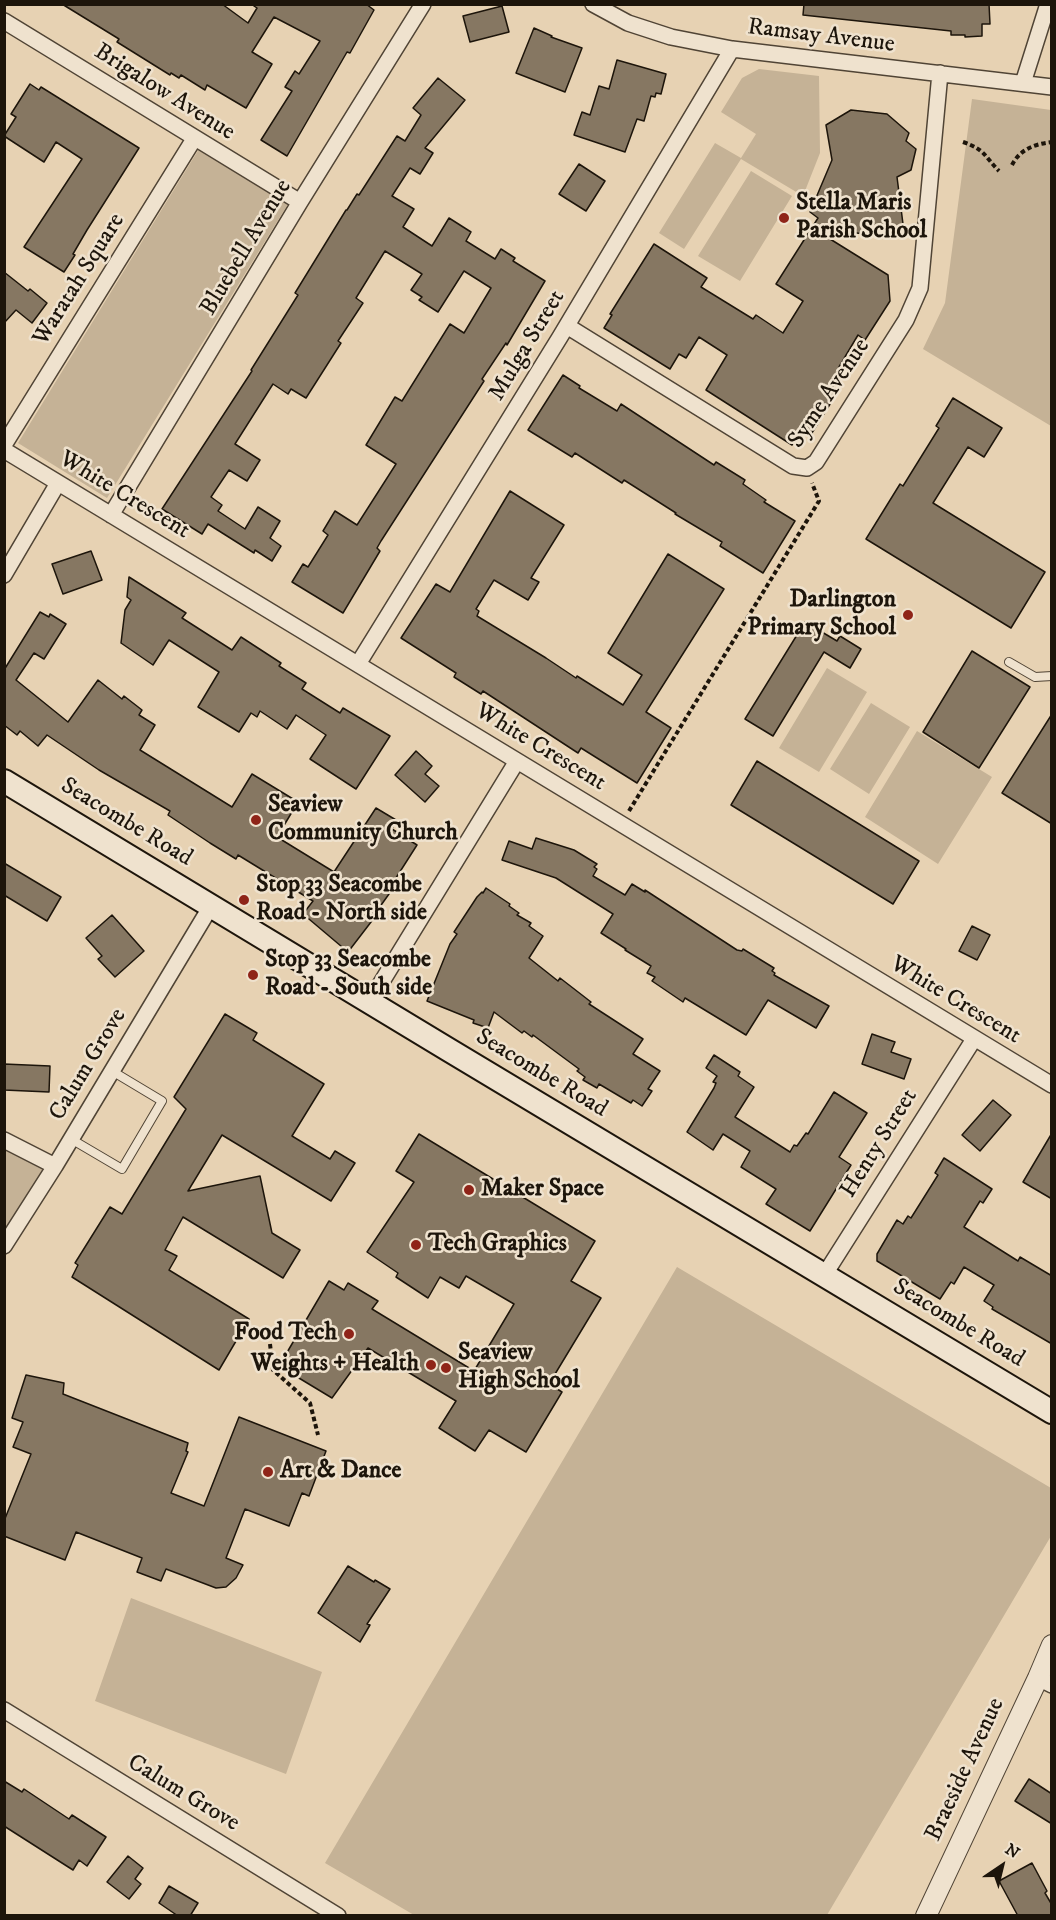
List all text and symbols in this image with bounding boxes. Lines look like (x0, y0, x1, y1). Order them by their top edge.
street label: Ramsay Avenue (746, 14, 896, 60)
street label: Brigalow Avenue (88, 38, 240, 148)
street label: Bluebell Avenue (195, 175, 299, 321)
place label: Stella Maris Parish School (796, 190, 927, 246)
street label: Waratah Square (28, 209, 132, 351)
marker: Stella Maris Parish School (777, 211, 791, 225)
street label: Mulga Street (484, 285, 572, 407)
street label: Syme Avenue (783, 334, 877, 454)
street label: White Crescent (53, 446, 195, 546)
place label: Darlington Primary School (747, 587, 896, 643)
marker: Darlington Primary School (901, 608, 915, 622)
street label: White Crescent (469, 698, 611, 798)
street label: Seacombe Road (55, 772, 197, 874)
place label: Seaview Community Church (268, 792, 458, 848)
marker: Seaview Community Church (249, 813, 263, 827)
place label: Stop 33 Seacombe Road - North side (256, 872, 427, 928)
marker: Stop 33 Seacombe Road - North side (237, 893, 251, 907)
place label: Stop 33 Seacombe Road - South side (265, 947, 432, 1003)
street label: White Crescent (884, 951, 1026, 1051)
marker: Stop 33 Seacombe Road - South side (246, 968, 260, 982)
street label: Calum Grove (44, 1004, 134, 1126)
street label: Seacombe Road (470, 1023, 612, 1125)
street label: Henty Street (835, 1084, 925, 1204)
place label: Maker Space (481, 1176, 604, 1204)
marker: Maker Space (462, 1183, 476, 1197)
place label: Tech Graphics (428, 1231, 567, 1259)
marker: Tech Graphics (409, 1238, 423, 1252)
street label: Seacombe Road (887, 1273, 1029, 1375)
place label: Food Tech (234, 1320, 337, 1348)
marker: Food Tech (342, 1327, 356, 1341)
place label: Seaview High School (458, 1340, 580, 1396)
place label: Weights + Health (251, 1351, 419, 1379)
marker: Weights + Health (424, 1358, 438, 1372)
marker: Seaview High School (439, 1361, 453, 1375)
place label: Art & Dance (280, 1458, 401, 1486)
marker: Art & Dance (261, 1465, 275, 1479)
street label: Braeside Avenue (920, 1694, 1012, 1846)
street label: Calum Grove (122, 1749, 244, 1839)
north arrow (972, 1836, 1032, 1896)
text: N (1001, 1839, 1023, 1863)

